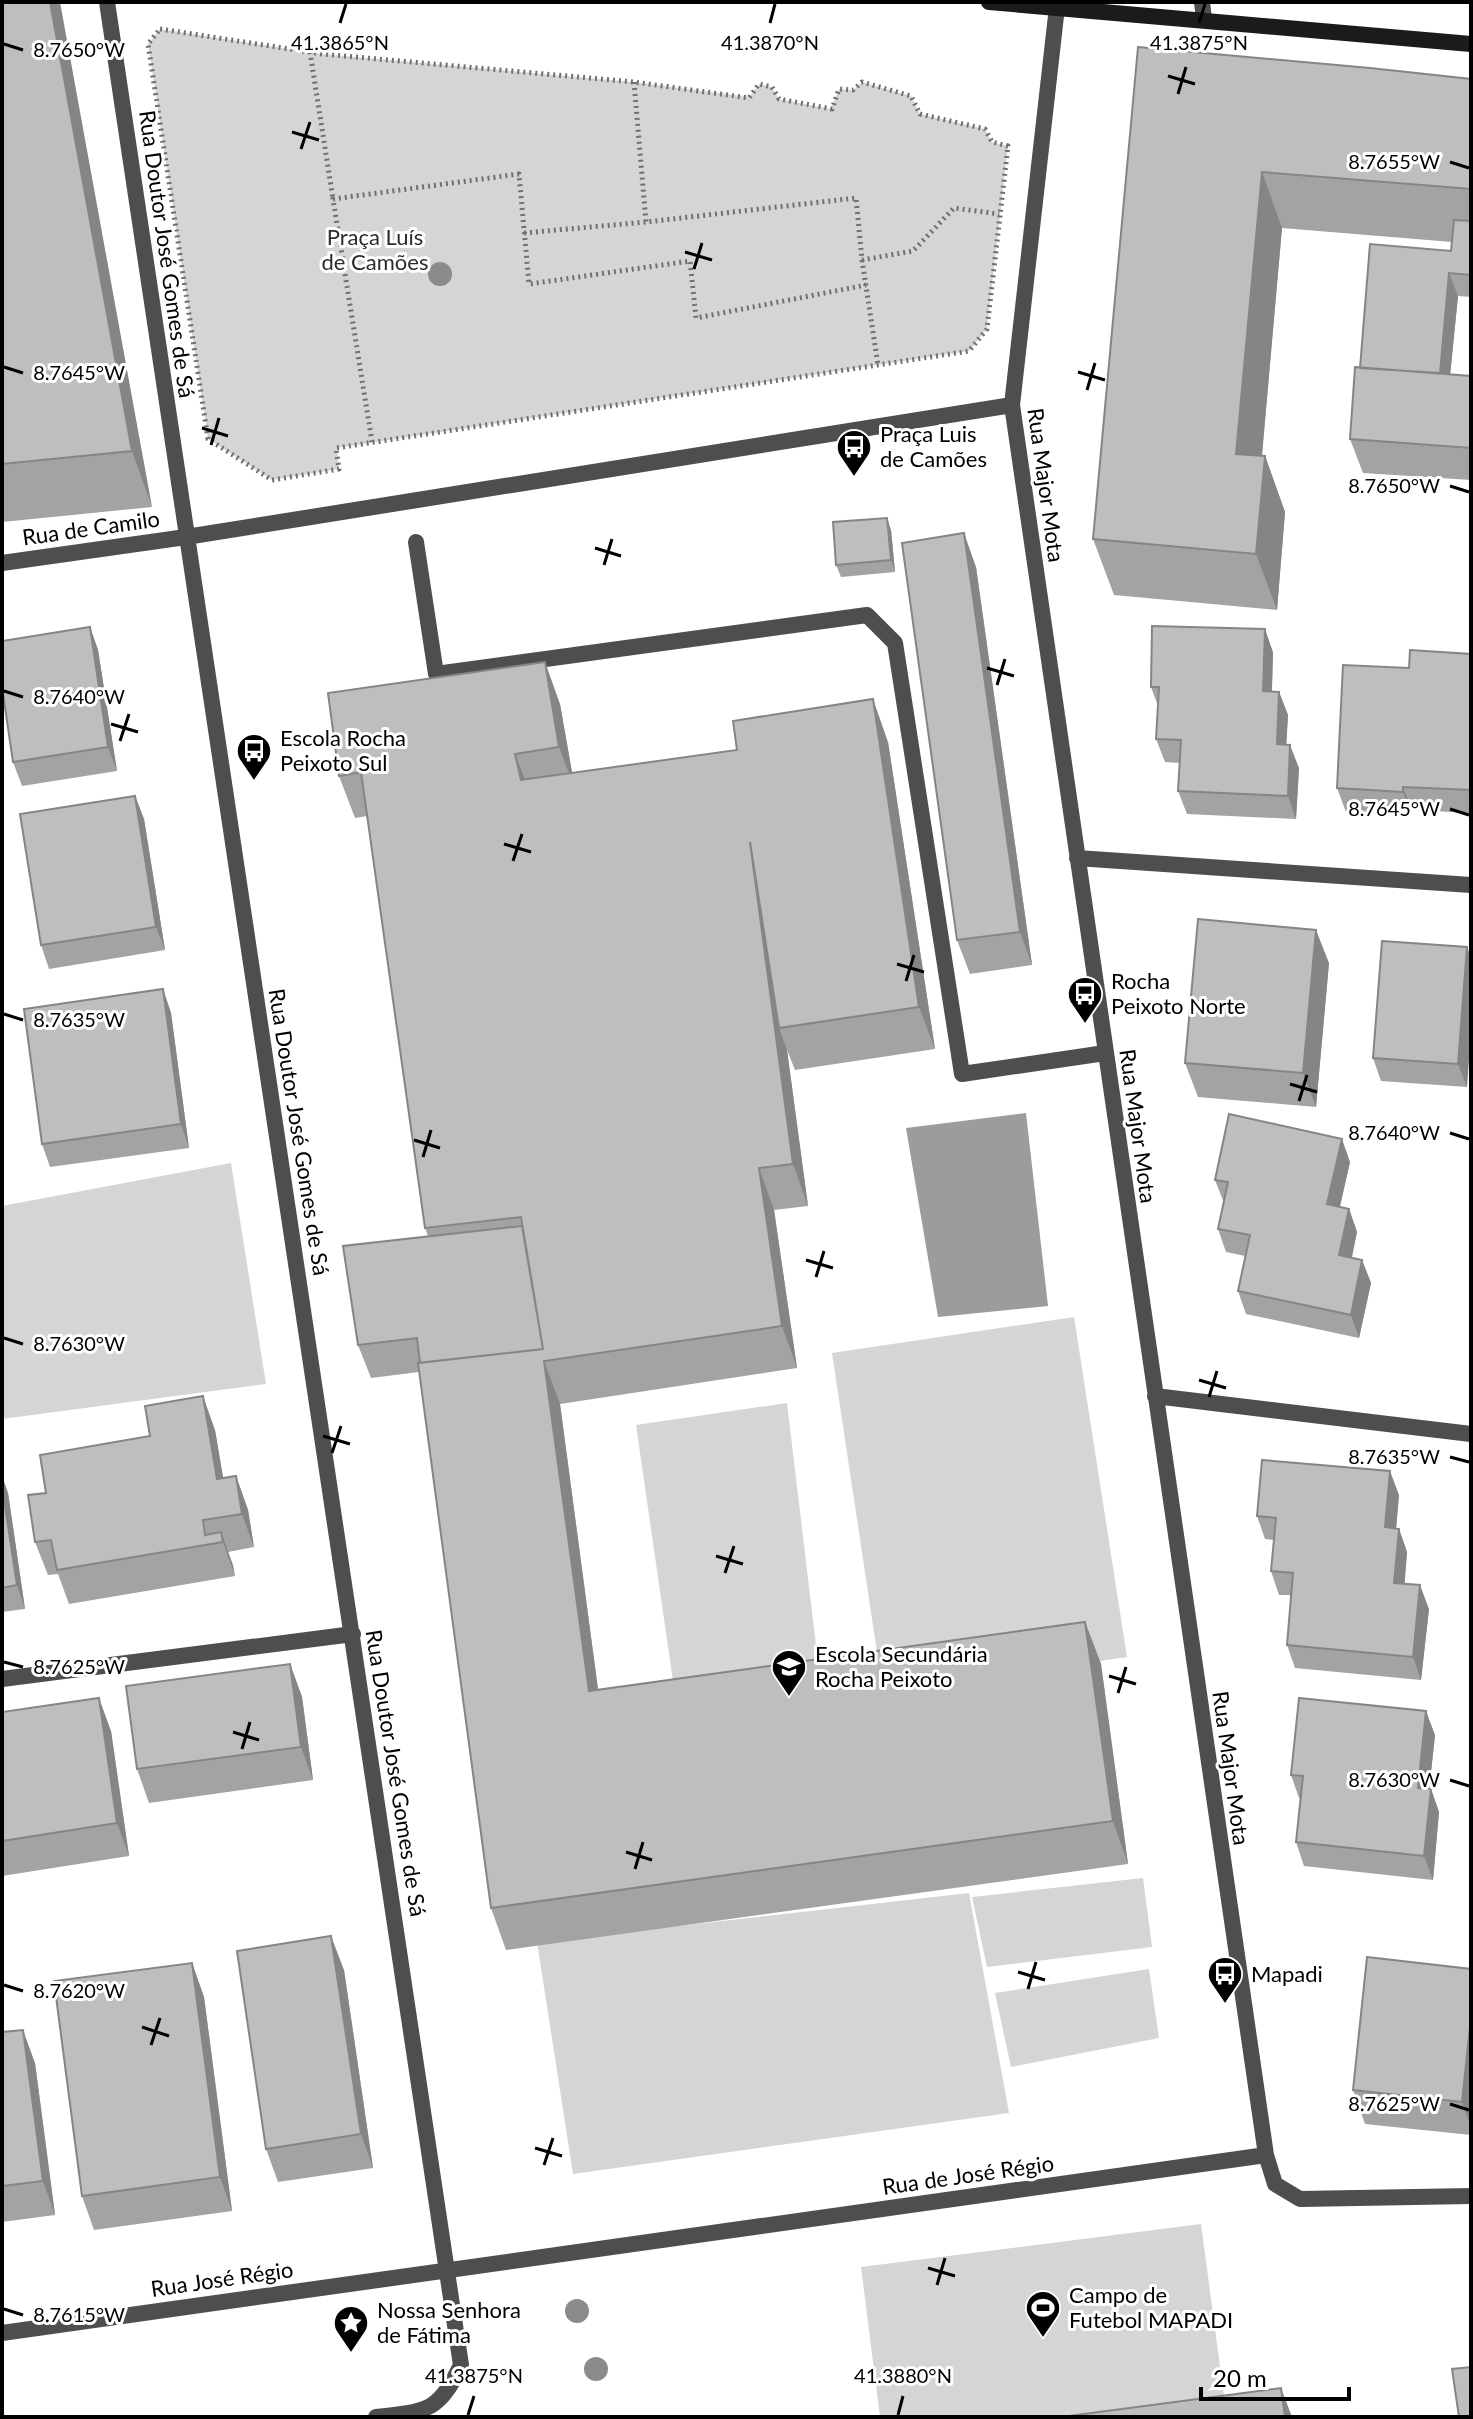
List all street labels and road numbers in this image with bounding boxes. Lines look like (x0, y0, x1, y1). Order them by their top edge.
street label: Rua Doutor José Gomes de Sá (134, 108, 201, 399)
street label: Rua Major Mota (1022, 406, 1071, 564)
street label: Rua de Camilo (21, 505, 161, 551)
street label: Rua Doutor José Gomes de Sá (263, 987, 336, 1277)
street label: Rua Major Mota (1114, 1047, 1163, 1205)
street label: Rua Doutor José Gomes de Sá (360, 1628, 433, 1918)
street label: Rua Major Mota (1207, 1689, 1256, 1847)
street label: Rua de José Régio (880, 2149, 1056, 2200)
street label: Rua José Régio (149, 2255, 295, 2302)

